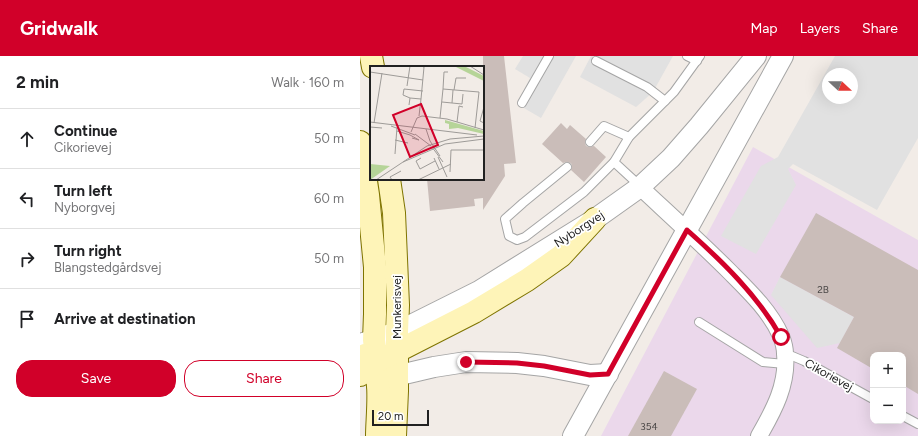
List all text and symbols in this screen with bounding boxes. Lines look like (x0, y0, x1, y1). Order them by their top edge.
text: Gridwalk (20, 17, 98, 40)
text: Map (750, 20, 778, 37)
text: Layers (800, 20, 840, 37)
text: Share (862, 20, 898, 37)
inset map (370, 66, 484, 180)
north arrow (822, 68, 858, 104)
text: 2 min (16, 72, 59, 92)
text: Walk · 160 m (271, 75, 344, 90)
text: Continue (54, 122, 117, 140)
icon: ahead (16, 128, 38, 150)
text: 50 m (314, 131, 344, 146)
text: Cikorievej (54, 140, 112, 155)
text: Turn left (54, 182, 112, 200)
icon: left (16, 188, 38, 210)
text: 60 m (314, 191, 344, 206)
text: Nyborgvej (54, 200, 115, 215)
street label: Nyborgvej (551, 208, 607, 250)
text: Turn right (54, 242, 122, 260)
icon: right (16, 248, 38, 270)
text: 50 m (314, 251, 344, 266)
text: Blangstedgårdsvej (54, 260, 162, 275)
street label: Munkerisvej (390, 275, 404, 339)
house number: 2B (817, 283, 829, 296)
icon: arrive (16, 308, 38, 330)
text: Arrive at destination (54, 310, 195, 328)
route start (772, 328, 790, 346)
map controls (870, 352, 906, 424)
button: + (870, 352, 906, 388)
route end (457, 353, 475, 371)
street label: Cikorievej (802, 356, 856, 394)
button: Save (16, 360, 176, 397)
button: Share (184, 360, 344, 397)
button: − (870, 388, 906, 424)
scale bar (372, 408, 429, 427)
text: 20 m (378, 410, 403, 423)
house number: 354 (640, 420, 658, 433)

